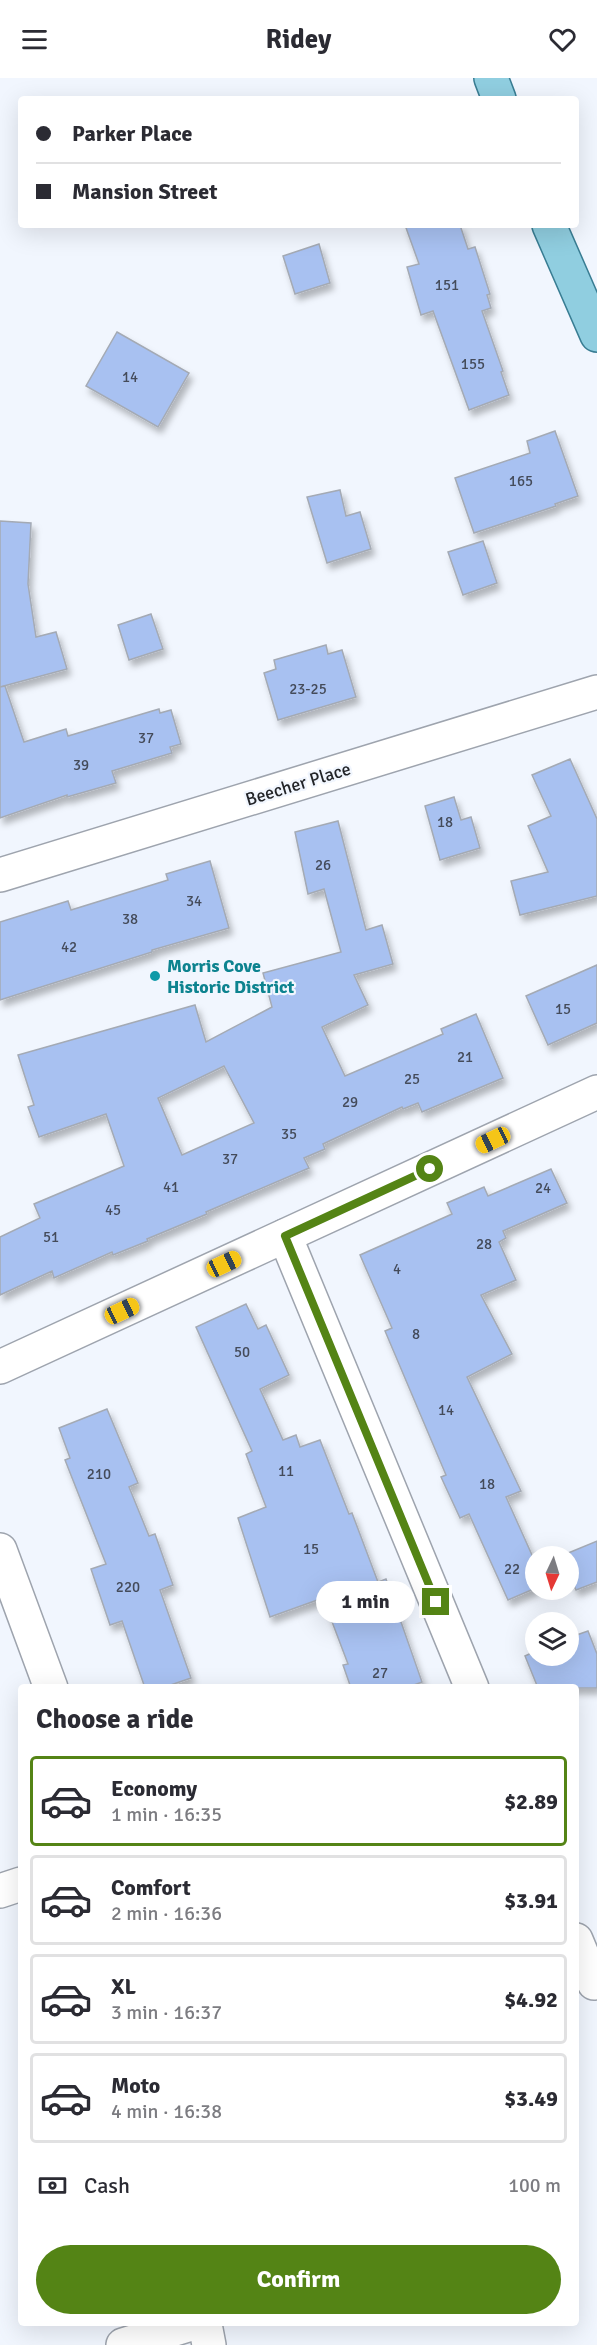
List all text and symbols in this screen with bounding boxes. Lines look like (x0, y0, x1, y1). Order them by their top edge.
icon: menu (18, 23, 51, 56)
text: Ridey (266, 23, 331, 56)
icon: heart (546, 23, 579, 56)
text: Parker Place (72, 120, 192, 147)
text: Mansion Street (72, 178, 217, 205)
house number: 151 (435, 276, 459, 294)
house number: 155 (461, 355, 485, 373)
house number: 14 (122, 368, 138, 386)
house number: 165 (509, 472, 533, 490)
house number: 23-25 (289, 680, 327, 698)
house number: 37 (138, 729, 154, 747)
house number: 39 (73, 756, 89, 774)
street label: Beecher Place (243, 758, 353, 810)
house number: 18 (437, 813, 453, 831)
house number: 26 (315, 856, 331, 874)
house number: 34 (186, 892, 202, 910)
house number: 38 (122, 910, 138, 928)
house number: 42 (61, 938, 77, 956)
place label: Morris Cove Historic District (167, 955, 295, 998)
marker: Morris Cove Historic District (148, 969, 162, 983)
house number: 15 (555, 1000, 571, 1018)
house number: 21 (457, 1048, 473, 1066)
house number: 25 (404, 1070, 420, 1088)
house number: 29 (342, 1093, 358, 1111)
car (473, 1124, 513, 1156)
house number: 35 (281, 1125, 297, 1143)
house number: 37 (222, 1150, 238, 1168)
route start (416, 1155, 443, 1182)
house number: 41 (163, 1178, 179, 1196)
house number: 24 (535, 1179, 551, 1197)
house number: 45 (105, 1201, 121, 1219)
house number: 51 (43, 1228, 59, 1246)
house number: 28 (476, 1235, 492, 1253)
car (204, 1248, 244, 1280)
house number: 4 (393, 1260, 401, 1278)
car (102, 1295, 142, 1327)
house number: 8 (412, 1325, 420, 1343)
house number: 50 (234, 1343, 250, 1361)
house number: 14 (438, 1401, 454, 1419)
house number: 11 (278, 1462, 294, 1480)
house number: 210 (87, 1465, 111, 1483)
house number: 18 (479, 1475, 495, 1493)
house number: 15 (303, 1540, 319, 1558)
north arrow (525, 1546, 579, 1600)
map controls (525, 1546, 579, 1666)
house number: 22 (504, 1560, 520, 1578)
house number: 220 (116, 1578, 140, 1596)
callout: 1 min (316, 1581, 415, 1623)
route end (422, 1588, 449, 1615)
text: 1 min (341, 1589, 390, 1614)
button: layers (525, 1612, 579, 1666)
house number: 27 (372, 1664, 388, 1682)
text: Choose a ride (36, 1703, 194, 1736)
icon: car (39, 1774, 93, 1828)
text: Economy (111, 1775, 197, 1802)
text: $2.89 (504, 1788, 558, 1815)
text: 1 min · 16:35 (111, 1802, 222, 1827)
icon: car (39, 1873, 93, 1927)
text: Comfort (111, 1874, 191, 1901)
text: $3.91 (504, 1887, 558, 1914)
text: 2 min · 16:36 (111, 1901, 222, 1926)
icon: car (39, 1972, 93, 2026)
text: XL (111, 1973, 136, 2000)
text: $4.92 (504, 1986, 558, 2013)
text: 3 min · 16:37 (111, 2000, 222, 2025)
icon: car (39, 2071, 93, 2125)
text: Moto (111, 2072, 160, 2099)
text: $3.49 (504, 2085, 558, 2112)
text: 4 min · 16:38 (111, 2099, 222, 2124)
icon: cash (36, 2169, 69, 2202)
text: Cash (84, 2172, 130, 2199)
text: 100 m (508, 2173, 561, 2198)
button: Confirm (36, 2245, 561, 2314)

